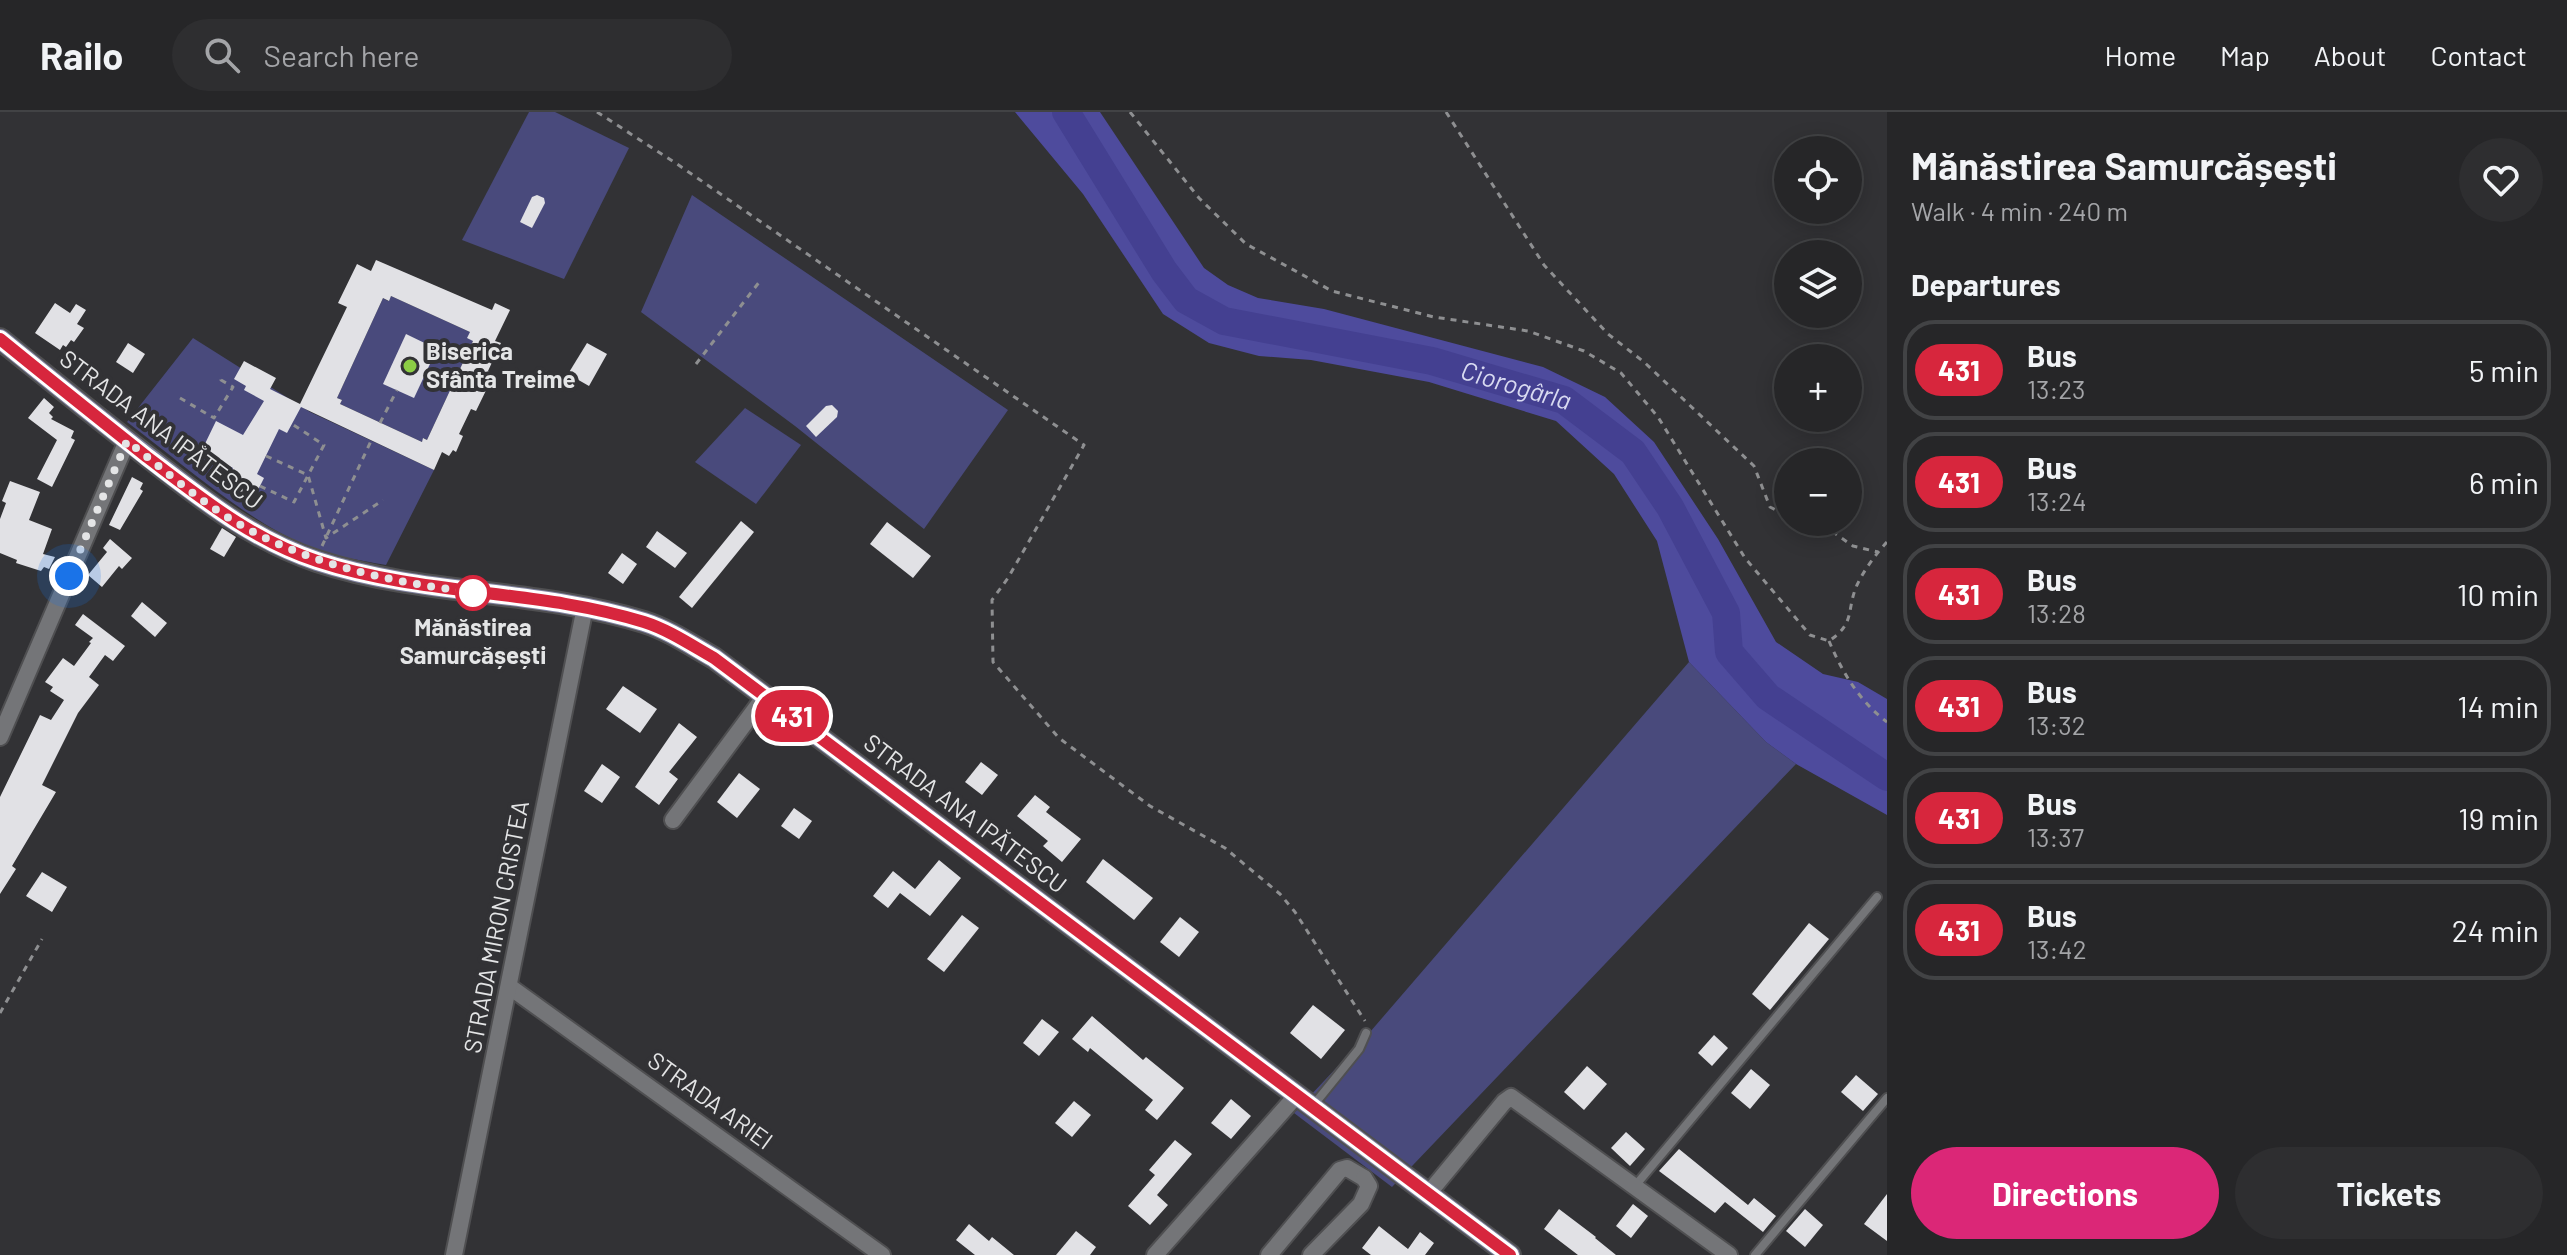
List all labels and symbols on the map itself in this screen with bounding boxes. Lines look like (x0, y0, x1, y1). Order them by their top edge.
place label: Biserica Sfânta Treime (426, 336, 576, 393)
street label: STRADA ANA IPĂTESCU (55, 343, 269, 514)
water label: Ciorogârla (1458, 353, 1575, 415)
marker: Biserica Sfânta Treime (401, 357, 419, 375)
your location (49, 556, 89, 596)
marker: Mănăstirea Samurcășești (456, 576, 490, 610)
place label: Mănăstirea Samurcășești (400, 612, 546, 669)
line badge: 431 (746, 690, 838, 742)
street label: STRADA ANA IPĂTESCU (859, 727, 1073, 898)
street label: STRADA MIRON CRISTEA (457, 798, 534, 1055)
street label: STRADA ARIEI (643, 1045, 779, 1155)

